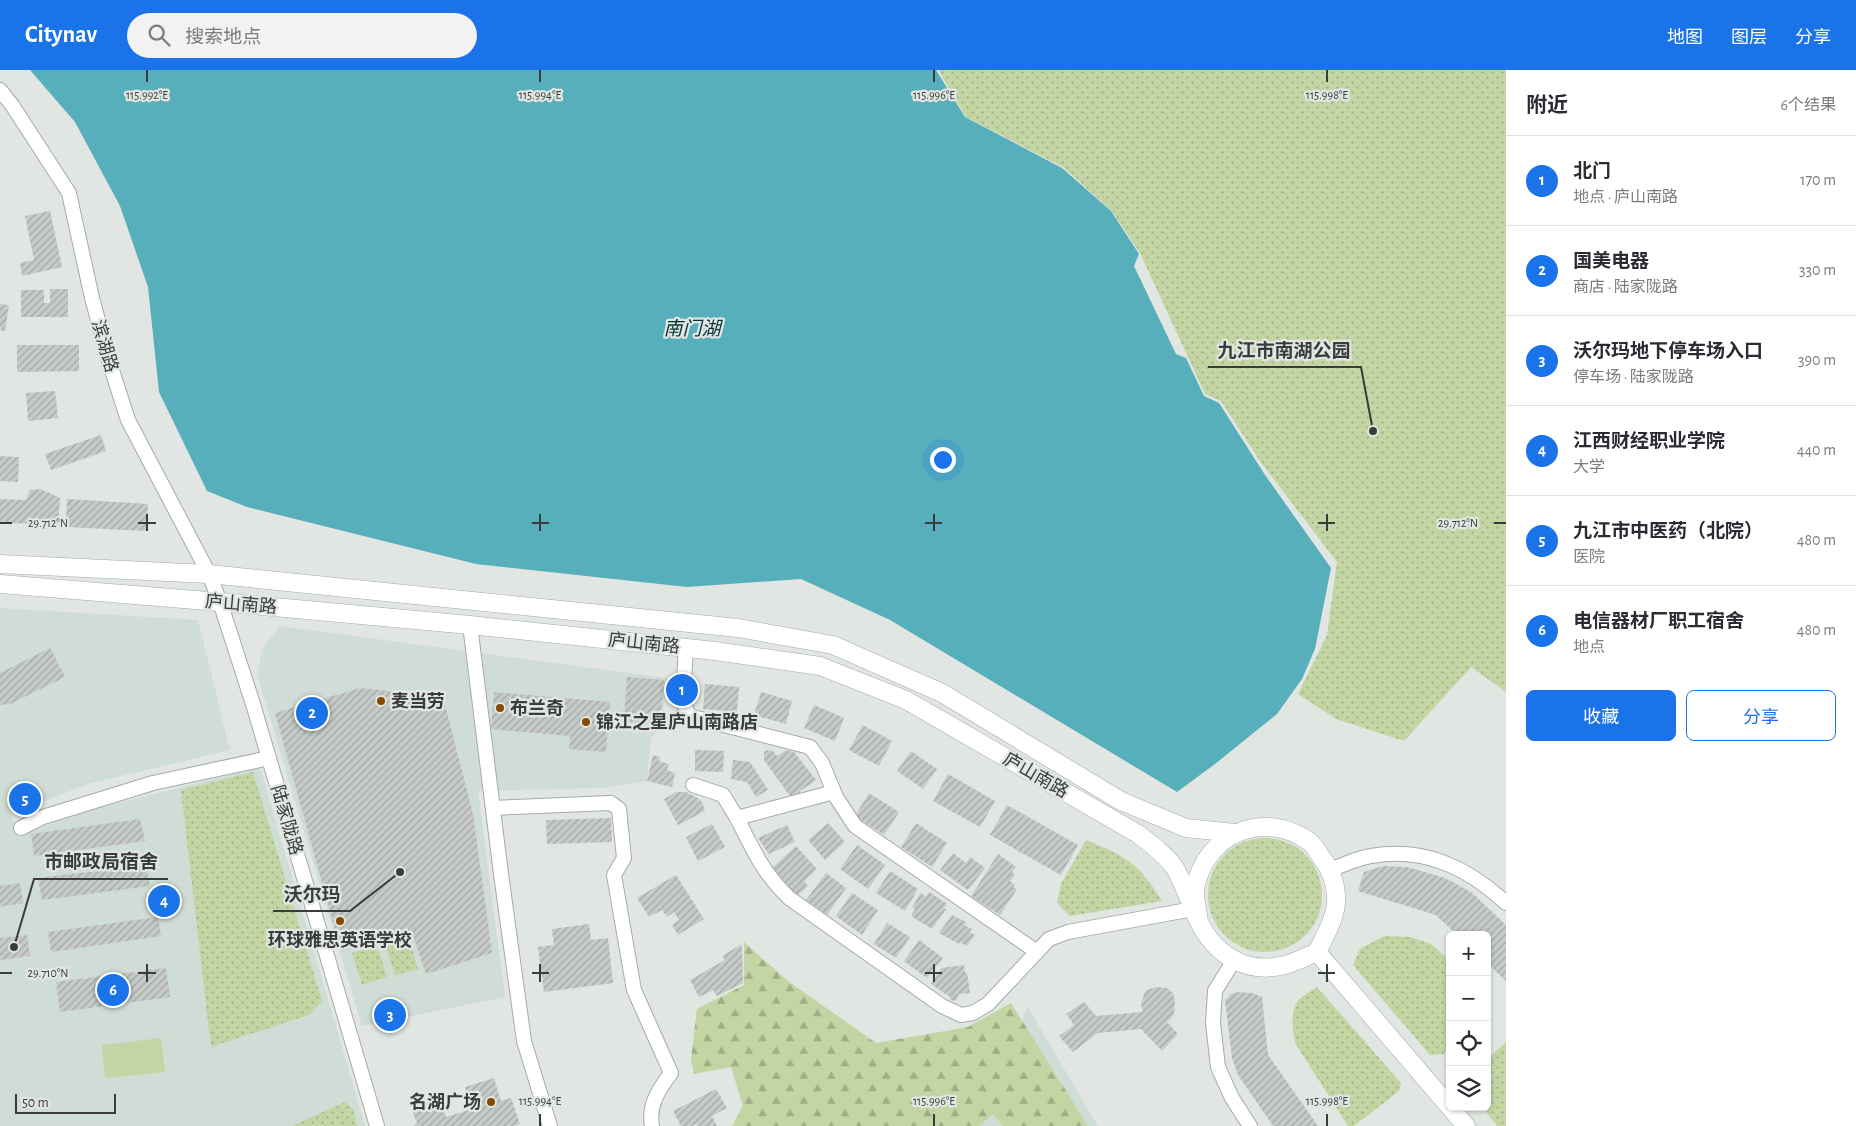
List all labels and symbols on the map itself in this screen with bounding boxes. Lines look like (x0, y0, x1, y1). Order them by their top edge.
text: 115.992°E (126, 89, 168, 101)
text: 115.994°E (519, 89, 561, 101)
text: 115.996°E (913, 89, 955, 101)
text: 115.998°E (1306, 89, 1348, 101)
street label: 滨湖路 (88, 317, 122, 375)
water label: 南门湖 (663, 319, 723, 339)
callout: 九江市南湖公园 (1208, 333, 1361, 367)
text: 九江市南湖公园 (1217, 340, 1351, 361)
your location (930, 447, 956, 473)
text: 29.712°N (28, 517, 68, 529)
text: 29.712°N (1438, 517, 1478, 529)
street label: 庐山南路 (204, 591, 278, 617)
street label: 庐山南路 (607, 629, 681, 657)
pin: 1 (666, 671, 698, 709)
place label: 麦当劳 (391, 692, 445, 711)
pin: 2 (296, 694, 328, 732)
marker: 麦当劳 (375, 695, 387, 707)
place label: 布兰奇 (510, 698, 564, 718)
marker: 布兰奇 (494, 702, 506, 714)
place label: 锦江之星庐山南路店 (596, 712, 758, 732)
marker: 锦江之星庐山南路店 (580, 716, 592, 728)
street label: 庐山南路 (1000, 748, 1072, 802)
pin: 5 (9, 780, 41, 818)
street label: 陆家陇路 (267, 783, 307, 857)
callout: 市邮政局宿舍 (34, 845, 168, 879)
text: 市邮政局宿舍 (44, 851, 158, 872)
callout: 沃尔玛 (273, 877, 350, 911)
pin: 4 (148, 882, 180, 920)
text: 沃尔玛 (283, 884, 341, 905)
marker: 环球雅思英语学校 (334, 915, 346, 927)
place label: 环球雅思英语学校 (268, 930, 412, 950)
text: 29.710°N (27, 967, 69, 979)
pin: 6 (97, 971, 129, 1009)
pin: 3 (374, 996, 406, 1034)
scale bar (15, 1091, 116, 1114)
place label: 名湖广场 (409, 1092, 481, 1112)
text: 115.994°E (519, 1095, 561, 1107)
text: 115.996°E (913, 1095, 955, 1107)
text: 115.998°E (1306, 1095, 1348, 1107)
marker: 名湖广场 (485, 1096, 497, 1108)

